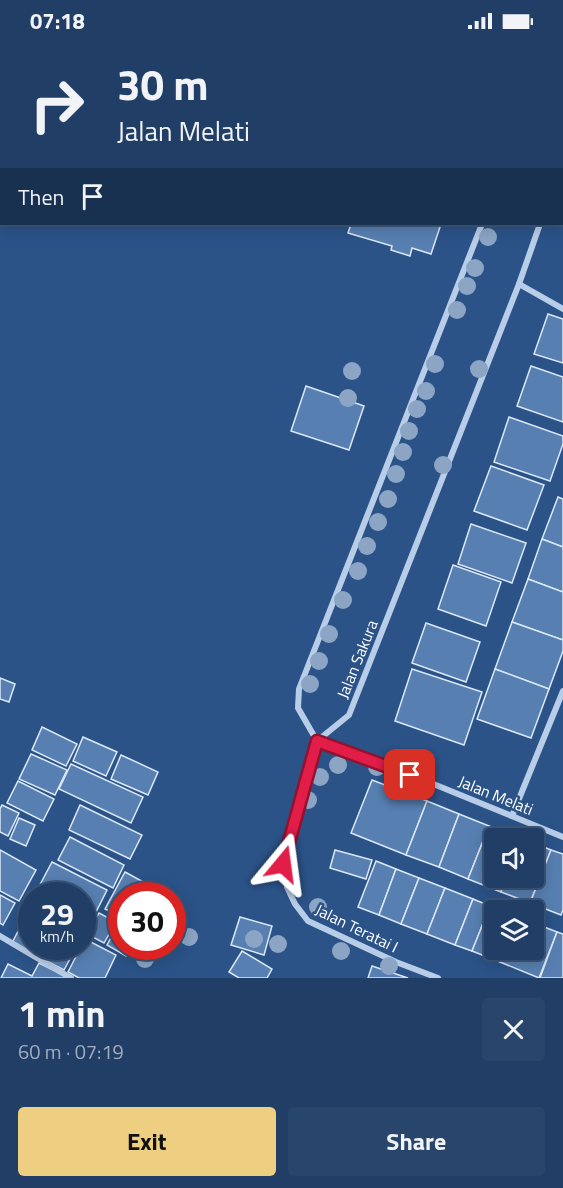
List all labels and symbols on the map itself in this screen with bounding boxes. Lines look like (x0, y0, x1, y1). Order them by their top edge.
street label: Jalan Sakura (330, 616, 384, 702)
pin (384, 749, 435, 800)
street label: Jalan Melati (455, 769, 537, 821)
position arrow (251, 832, 315, 896)
speed limit sign: 30 (108, 882, 186, 960)
street label: Jalan Teratai I (311, 898, 403, 958)

